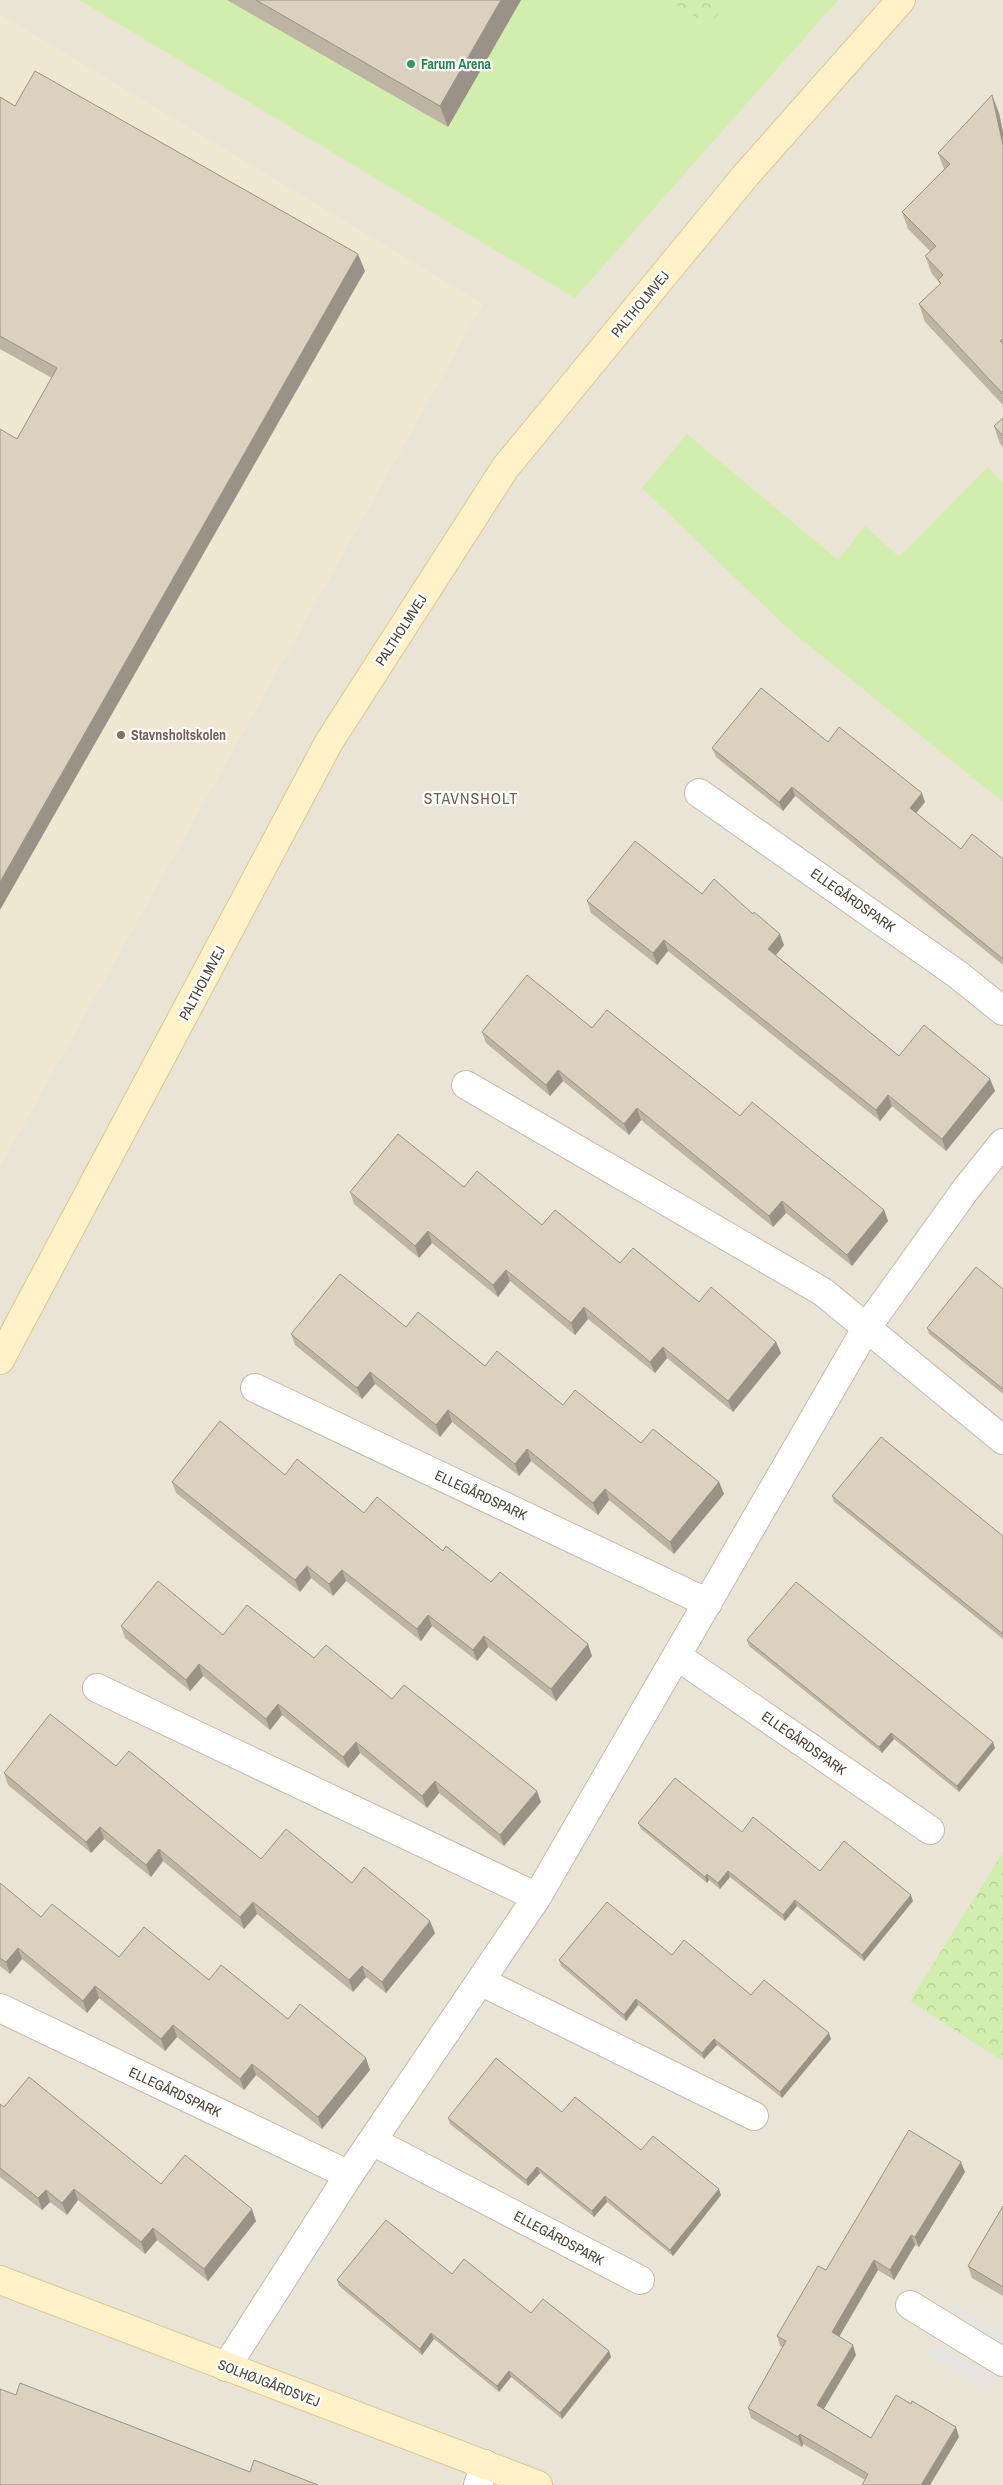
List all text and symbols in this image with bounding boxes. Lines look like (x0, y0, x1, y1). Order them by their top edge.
place label: Farum Arena (421, 55, 491, 73)
marker: Farum Arena (405, 58, 417, 70)
street label: PALTHOLMVEJ (607, 267, 673, 341)
street label: PALTHOLMVEJ (371, 591, 431, 669)
place label: Stavnsholtskolen (131, 726, 226, 744)
marker: Stavnsholtskolen (115, 729, 127, 741)
district label: STAVNSHOLT (424, 787, 518, 809)
street label: ELLEGÅRDSPARK (807, 864, 899, 936)
street label: PALTHOLMVEJ (175, 943, 229, 1023)
street label: ELLEGÅRDSPARK (432, 1466, 530, 1524)
street label: ELLEGÅRDSPARK (758, 1707, 850, 1779)
street label: ELLEGÅRDSPARK (126, 2063, 224, 2121)
street label: ELLEGÅRDSPARK (511, 2207, 607, 2269)
street label: SOLHØJGÅRDSVEJ (215, 2355, 323, 2411)

